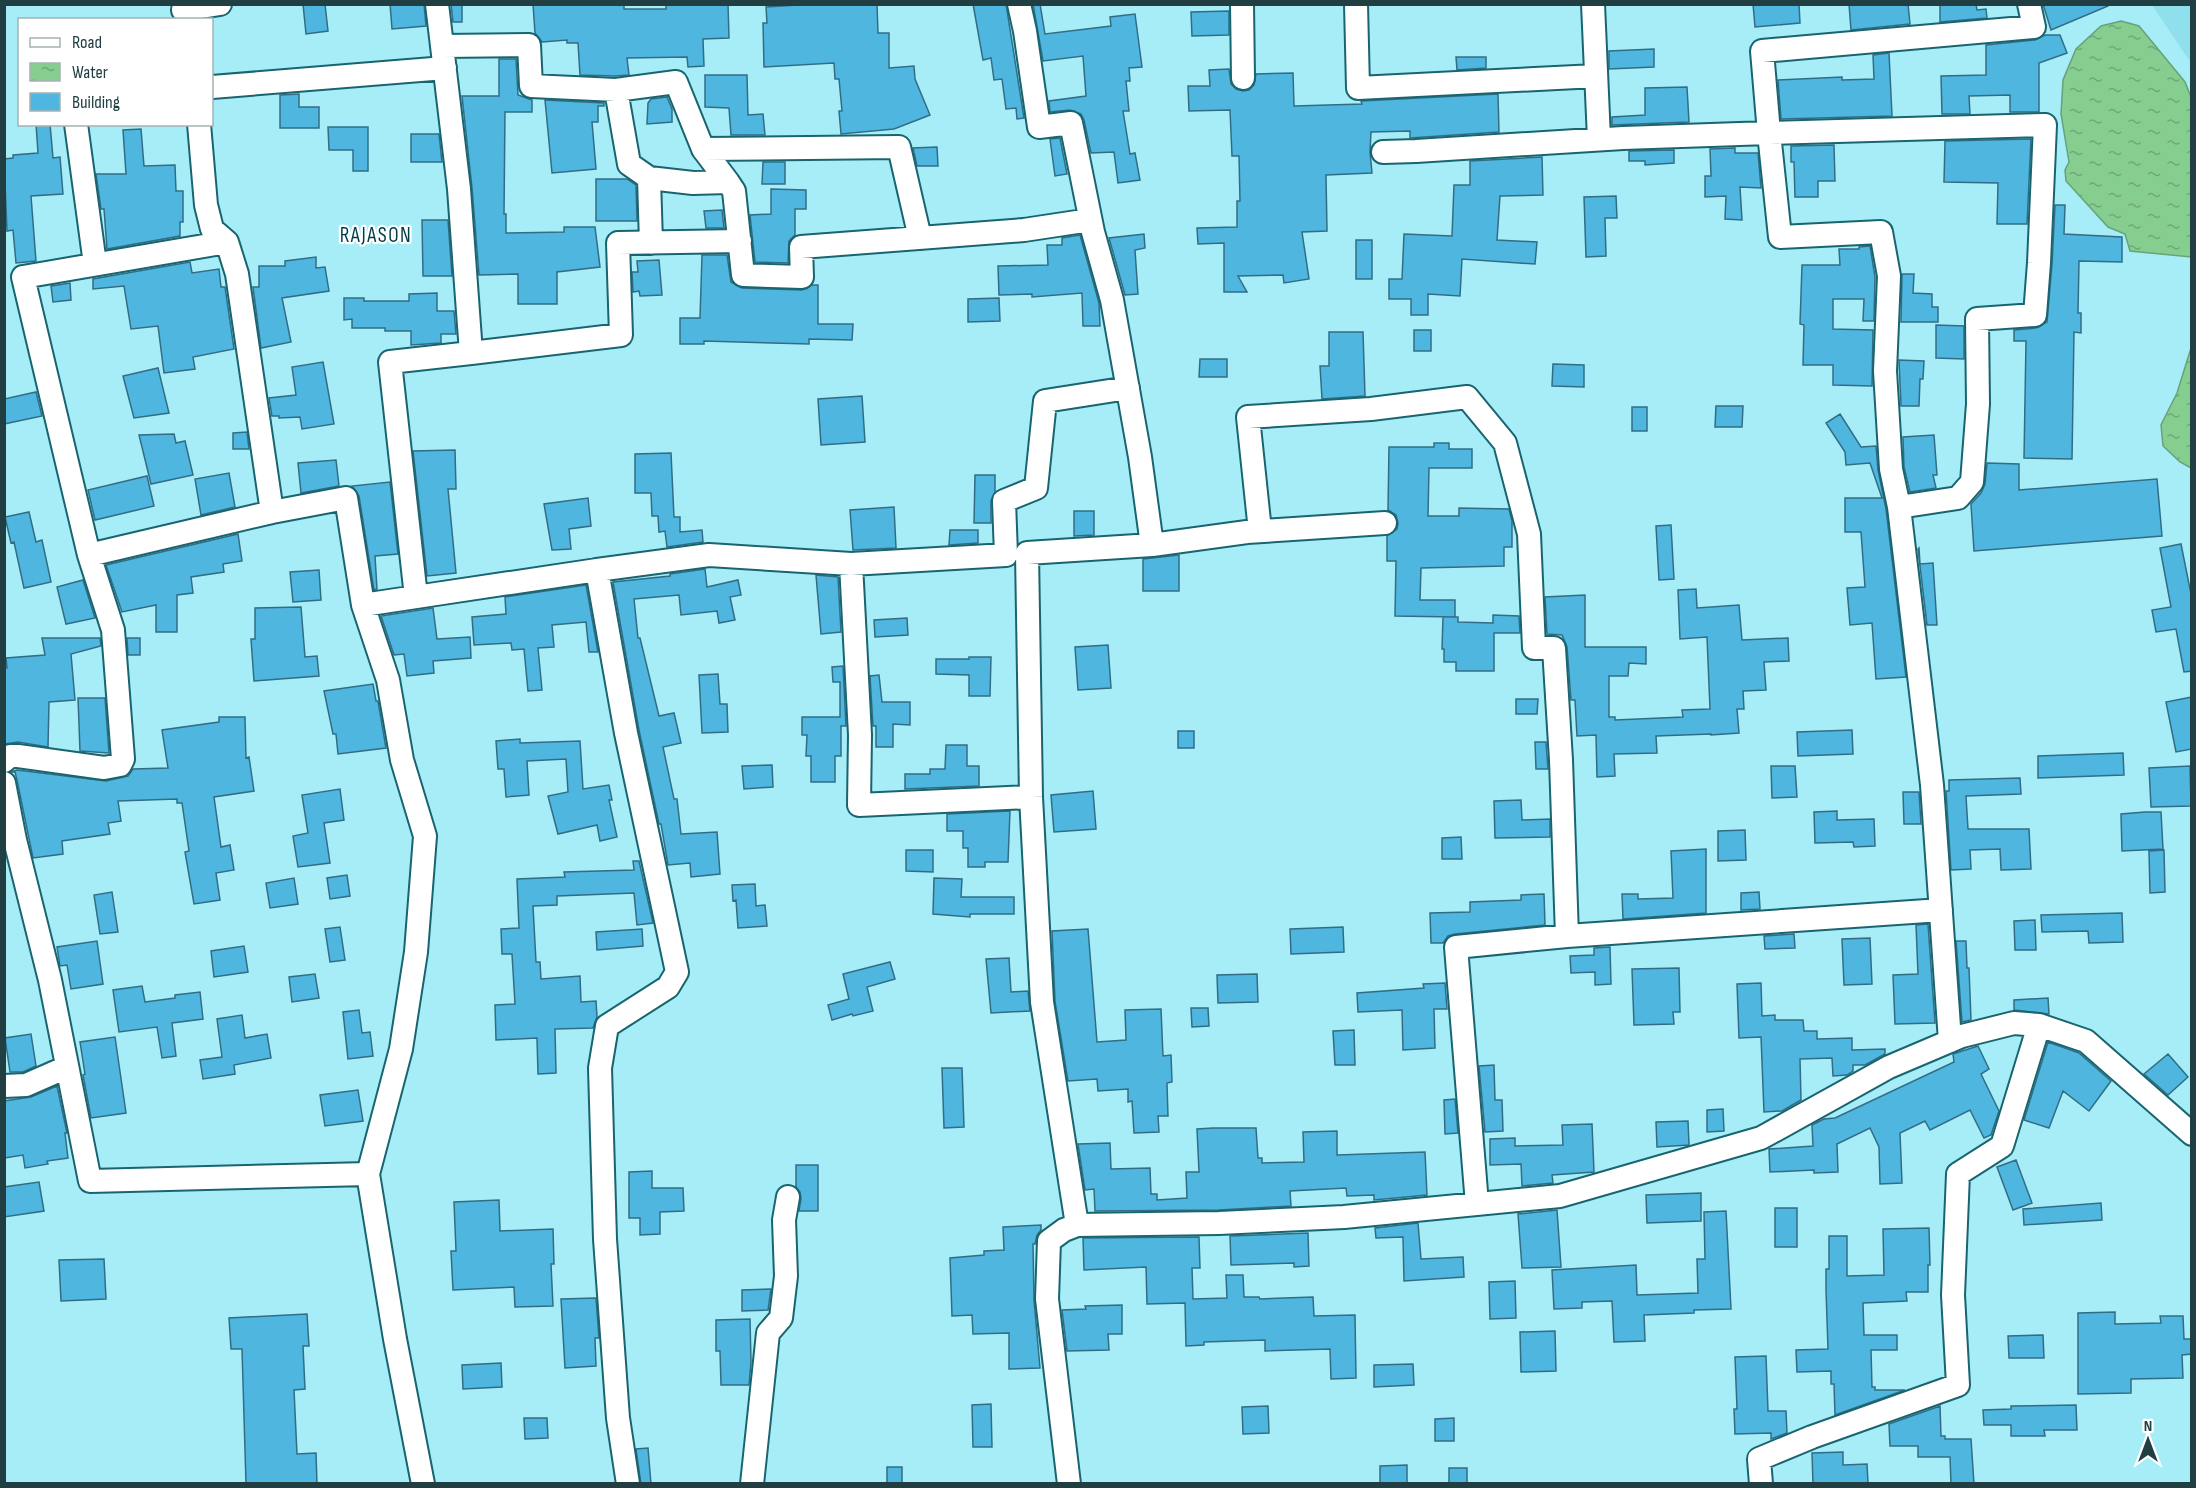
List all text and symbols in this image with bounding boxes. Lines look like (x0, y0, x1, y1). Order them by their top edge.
legend (18, 18, 213, 126)
text: Road (72, 32, 102, 53)
text: Water (72, 62, 108, 83)
text: Building (72, 92, 120, 113)
district label: RAJASON (340, 223, 412, 248)
north arrow (2118, 1410, 2178, 1470)
text: N (2144, 1417, 2152, 1436)

